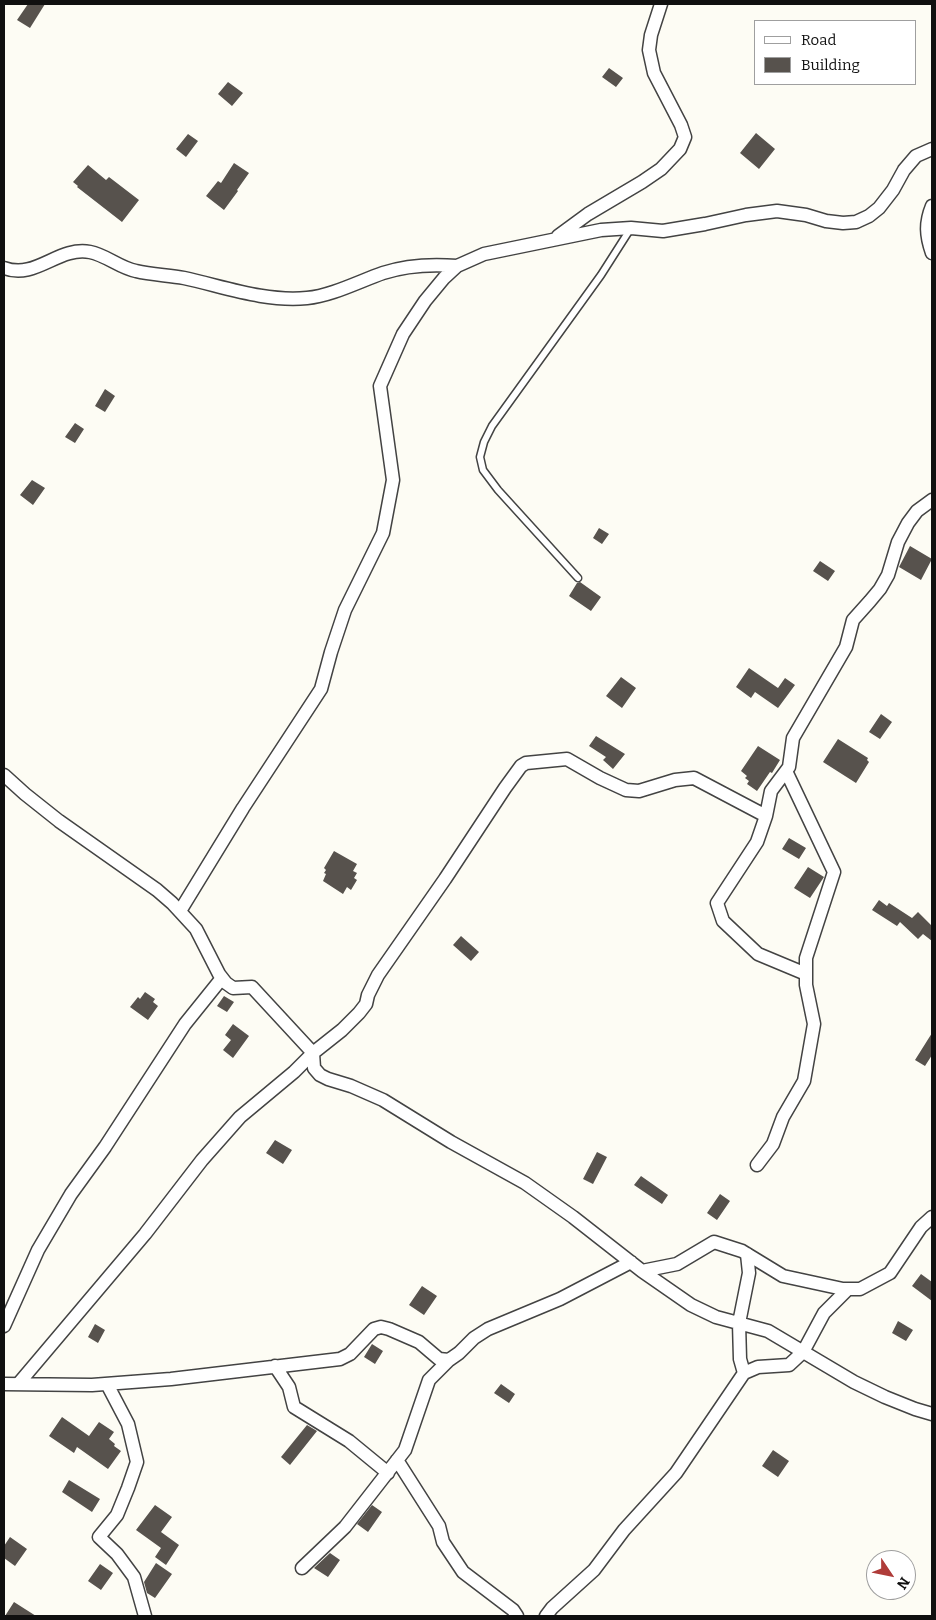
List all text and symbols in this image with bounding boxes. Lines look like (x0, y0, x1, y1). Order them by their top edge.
legend (754, 20, 916, 85)
text: Road (801, 31, 836, 49)
text: Building (801, 56, 860, 74)
north arrow (866, 1550, 916, 1600)
text: N (893, 1574, 913, 1592)

